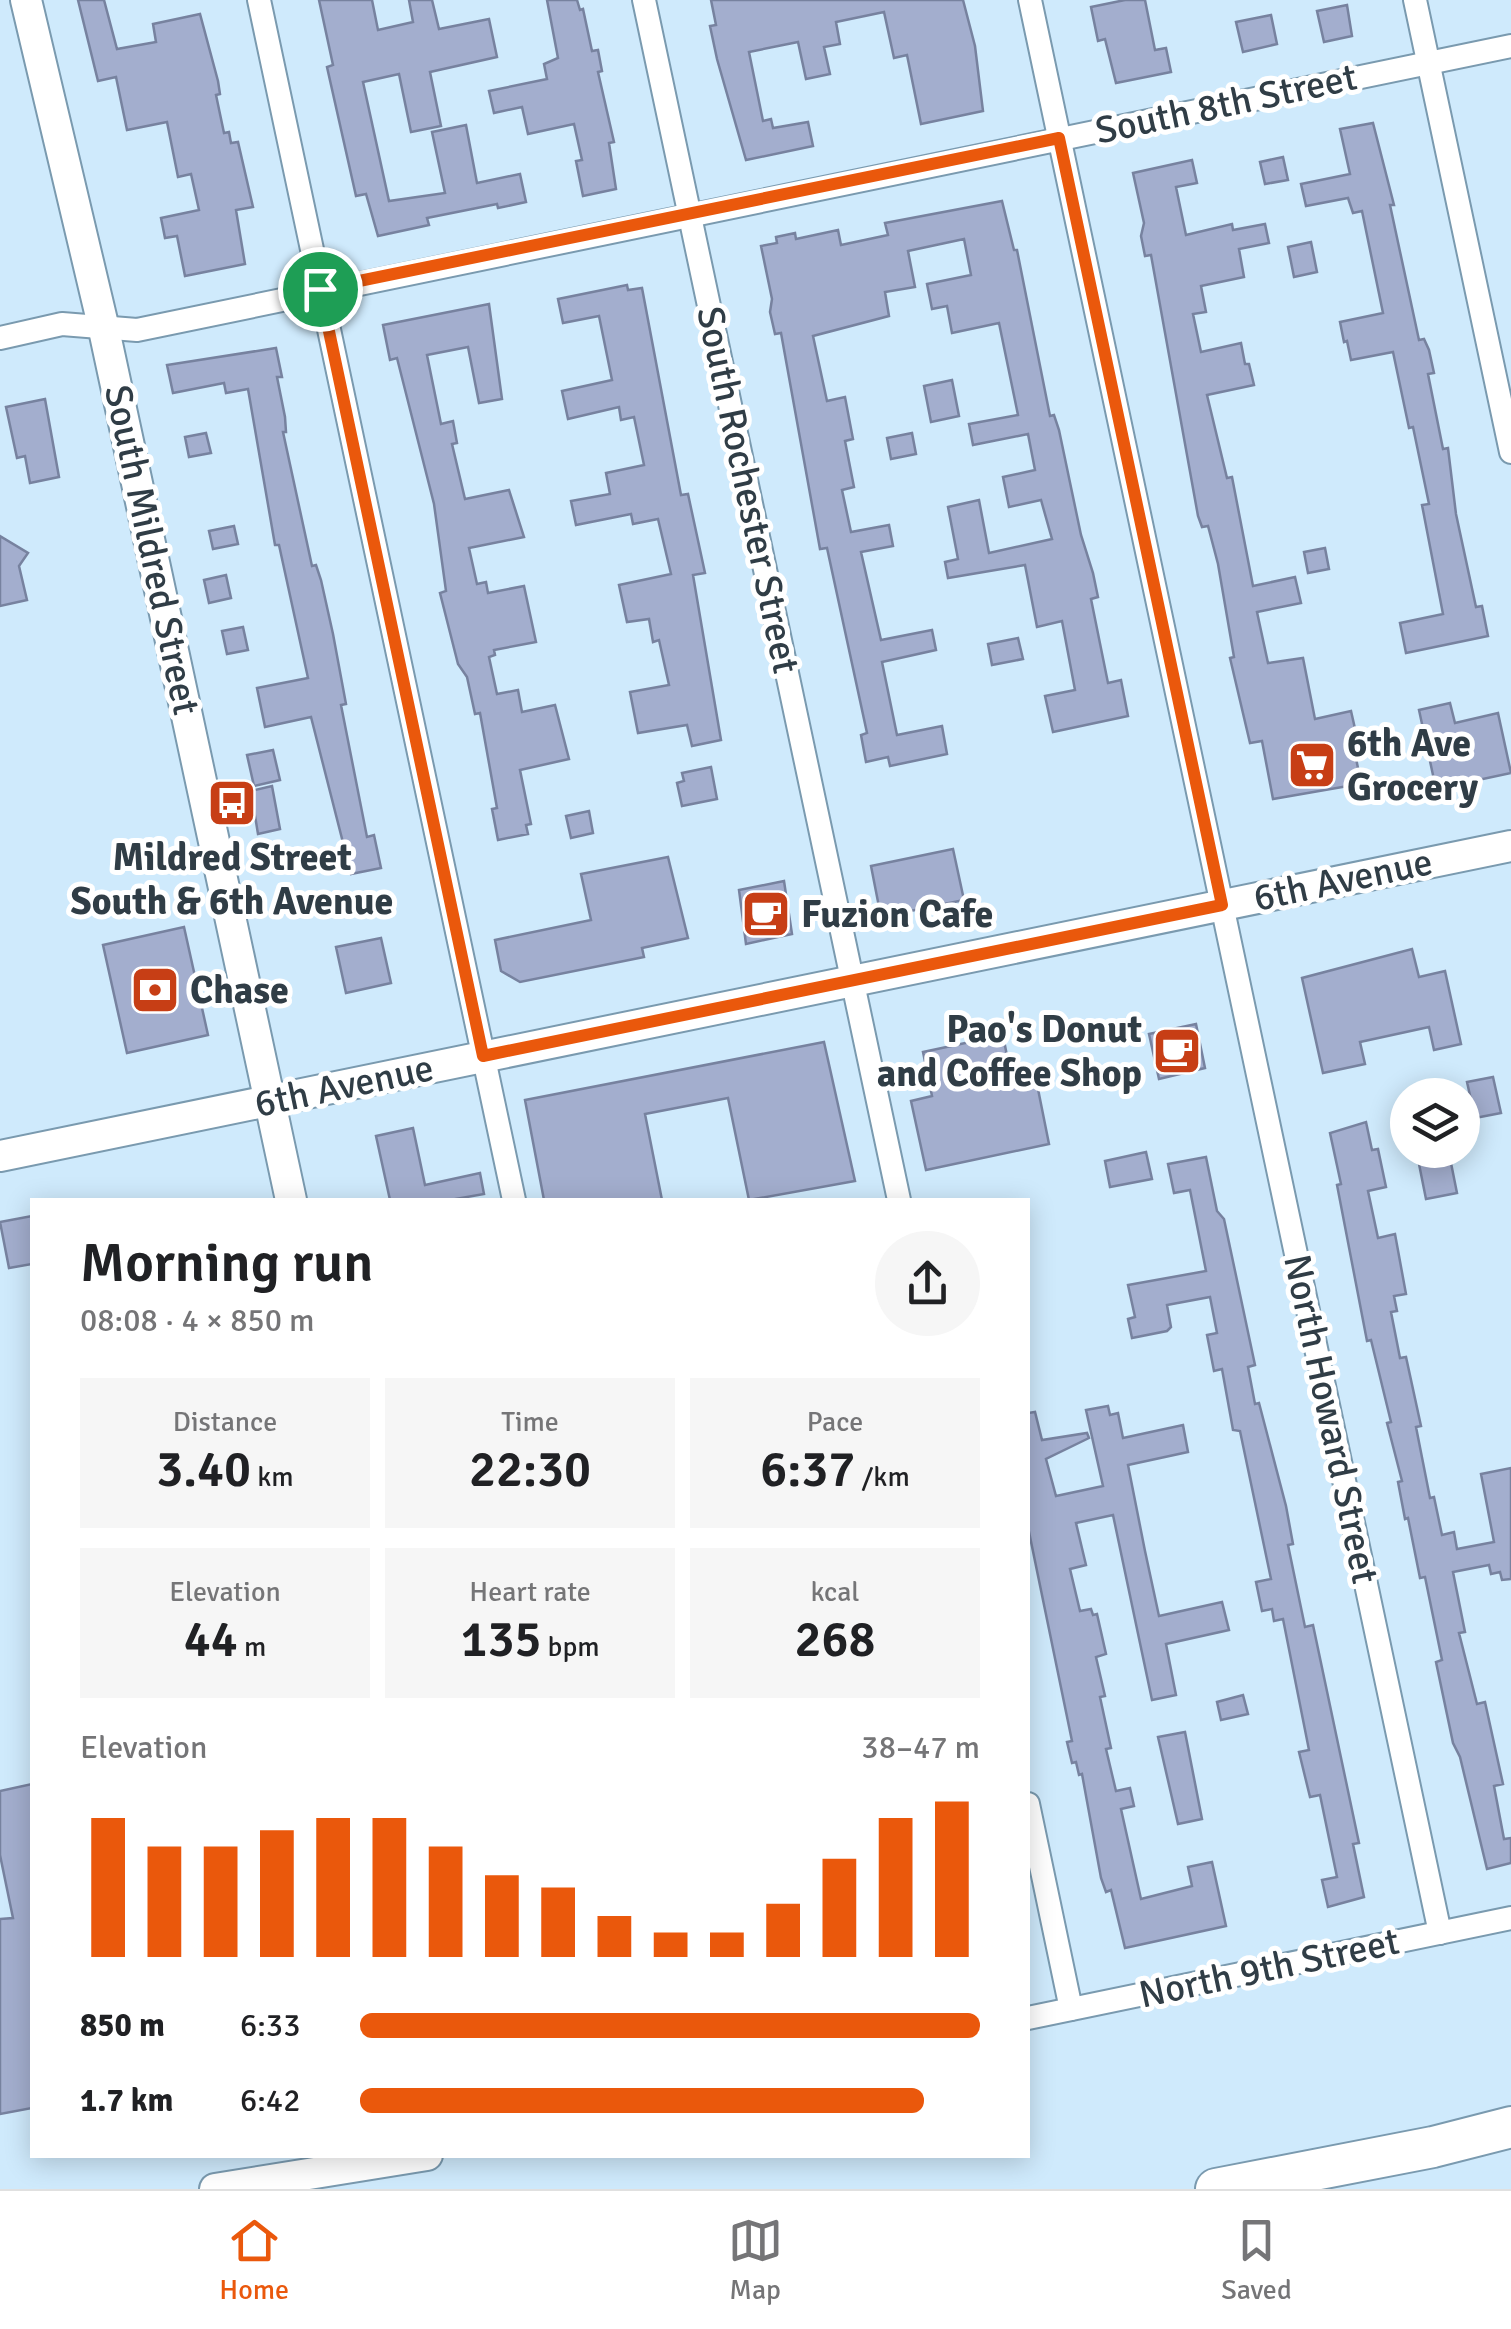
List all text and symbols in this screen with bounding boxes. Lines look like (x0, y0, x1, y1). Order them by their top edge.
street label: South 8th Street (1091, 53, 1361, 155)
pin (278, 247, 363, 332)
icon: arrive (293, 262, 348, 317)
street label: South Rochester Street (686, 302, 810, 678)
street label: South Mildred Street (94, 381, 210, 719)
place label: 6th Ave Grocery (1347, 720, 1478, 811)
supermarket icon: 6th Ave Grocery (1286, 739, 1338, 791)
bus stop icon: Mildred Street South & 6th Avenue (206, 777, 258, 829)
place label: Mildred Street South & 6th Avenue (71, 834, 393, 925)
street label: 6th Avenue (1249, 838, 1437, 922)
cafe icon: Fuzion Cafe (740, 888, 792, 940)
place label: Fuzion Cafe (801, 891, 993, 938)
bank icon: Chase (129, 964, 181, 1016)
place label: Chase (190, 967, 289, 1014)
place label: Pao's Donut and Coffee Shop (877, 1006, 1142, 1097)
cafe icon: Pao's Donut and Coffee Shop (1151, 1025, 1203, 1077)
street label: 6th Avenue (250, 1044, 438, 1128)
map controls (1390, 1078, 1480, 1168)
button: layers (1390, 1078, 1480, 1168)
text: Morning run (80, 1229, 373, 1297)
button: share (875, 1231, 980, 1336)
street label: North Howard Street (1273, 1250, 1389, 1588)
text: 08:08 · 4 × 850 m (80, 1301, 315, 1340)
text: Distance (173, 1405, 277, 1439)
text: Time (501, 1405, 559, 1439)
text: Pace (807, 1405, 863, 1439)
text: 3.40 (156, 1439, 251, 1501)
text: 22:30 (469, 1439, 591, 1501)
text: 6:37 (760, 1439, 855, 1501)
text: km (251, 1460, 294, 1494)
text: /km (855, 1460, 910, 1494)
text: Elevation (169, 1575, 281, 1609)
text: Heart rate (469, 1575, 591, 1609)
text: kcal (810, 1575, 860, 1609)
text: 44 (184, 1609, 238, 1671)
text: 135 (460, 1609, 541, 1671)
text: 268 (794, 1609, 876, 1671)
text: m (238, 1630, 266, 1664)
text: bpm (541, 1630, 600, 1664)
text: Elevation (80, 1728, 207, 1767)
text: 38–47 m (861, 1728, 980, 1767)
street label: North 9th Street (1135, 1918, 1403, 2018)
text: 850 m (80, 2006, 165, 2045)
text: 6:33 (240, 2006, 300, 2045)
text: 1.7 km (80, 2081, 173, 2120)
text: 6:42 (240, 2081, 300, 2120)
tab: Home (219, 2213, 289, 2307)
tab: Map (728, 2213, 783, 2307)
tab: Saved (1221, 2213, 1292, 2307)

